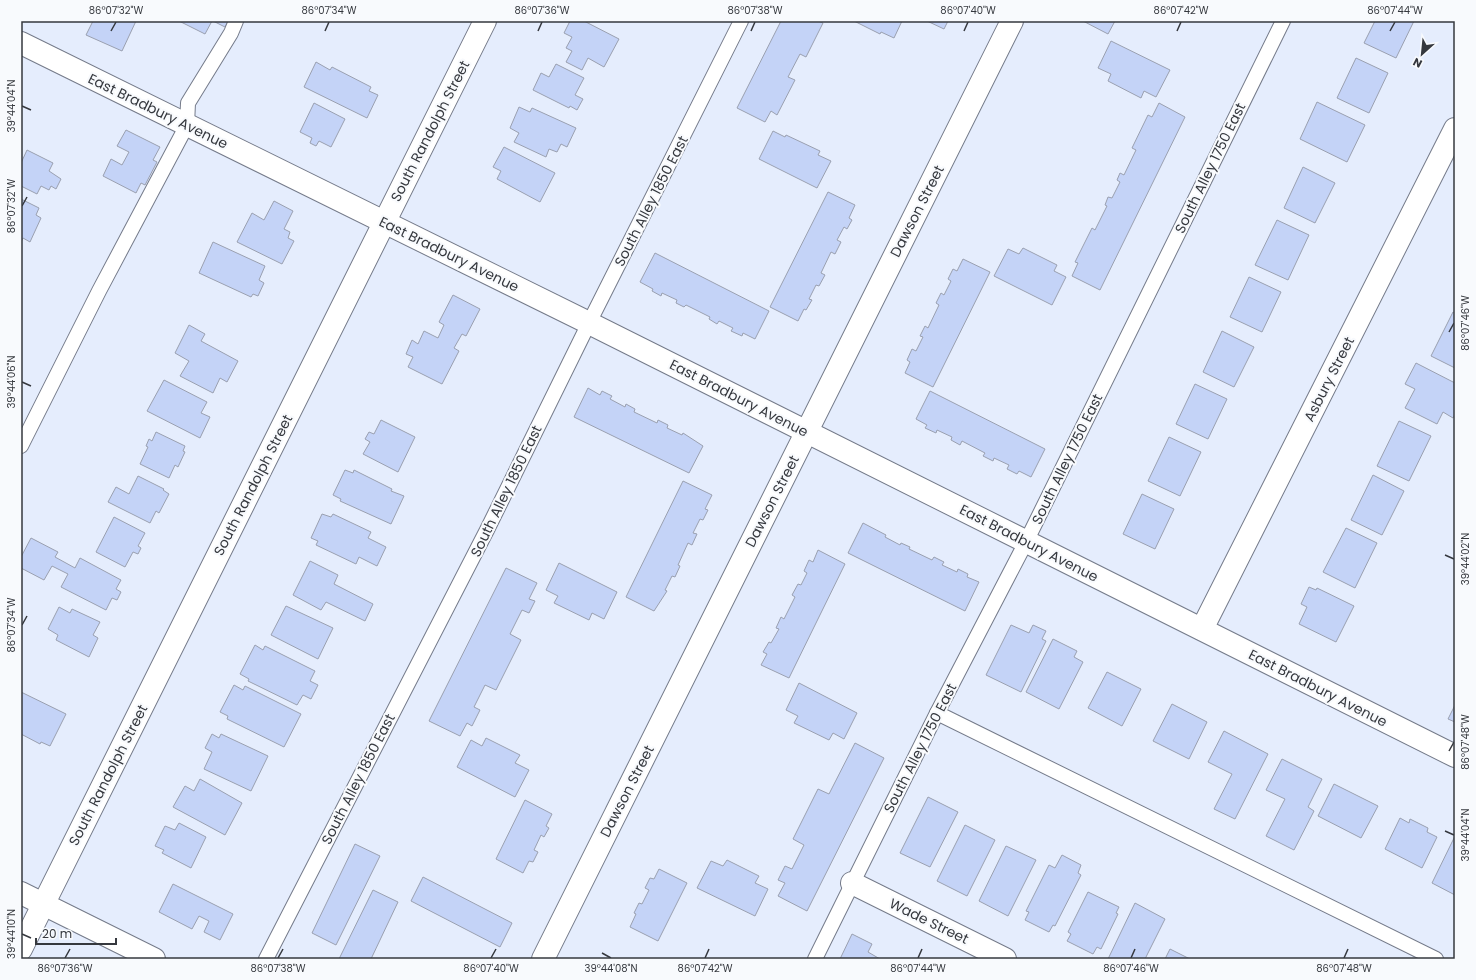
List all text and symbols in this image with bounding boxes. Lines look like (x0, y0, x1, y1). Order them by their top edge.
text: 86°07'32"W (89, 3, 143, 18)
text: 86°07'34"W (302, 3, 357, 18)
text: 86°07'36"W (514, 3, 570, 18)
text: 86°07'38"W (728, 3, 783, 18)
text: 86°07'40"W (940, 3, 996, 18)
text: 86°07'42"W (1154, 3, 1209, 18)
text: 86°07'44"W (1367, 3, 1423, 18)
north arrow (1402, 34, 1442, 74)
text: N (1410, 54, 1425, 72)
street label: South Randolph Street (386, 57, 474, 205)
street label: East Bradbury Avenue (85, 68, 232, 154)
text: 39°44'04"N (4, 80, 19, 132)
street label: South Alley 1750 East (1170, 99, 1250, 237)
street label: South Alley 1850 East (609, 132, 693, 270)
street label: Dawson Street (885, 162, 949, 260)
text: 86°07'32"W (4, 179, 19, 233)
street label: East Bradbury Avenue (376, 211, 523, 297)
text: 86°07'46"W (1458, 295, 1473, 351)
street label: Asbury Street (1299, 333, 1359, 425)
street label: East Bradbury Avenue (666, 354, 812, 442)
text: 39°44'06"N (4, 355, 19, 409)
street label: South Alley 1750 East (1027, 390, 1107, 528)
street label: South Randolph Street (209, 411, 297, 559)
street label: South Alley 1850 East (465, 422, 547, 560)
street label: Dawson Street (740, 452, 804, 550)
street label: East Bradbury Avenue (956, 499, 1102, 587)
text: 39°44'02"N (1458, 533, 1473, 585)
text: 86°07'34"W (4, 597, 19, 652)
street label: East Bradbury Avenue (1245, 644, 1391, 732)
street label: South Alley 1750 East (879, 680, 961, 816)
street label: South Randolph Street (64, 701, 152, 849)
street label: South Alley 1850 East (316, 710, 400, 848)
text: 86°07'48"W (1458, 714, 1473, 770)
street label: Dawson Street (595, 742, 659, 840)
text: 39°44'04"N (1458, 809, 1473, 861)
street label: Wade Street (886, 893, 972, 949)
text: 39°44'10"N (4, 909, 19, 959)
scale bar (36, 920, 116, 946)
text: 20 m (42, 925, 72, 942)
text: 86°07'36"W (37, 961, 93, 976)
text: 86°07'38"W (251, 961, 306, 976)
text: 86°07'40"W (463, 961, 519, 976)
text: 39°44'08"N (585, 961, 638, 976)
text: 86°07'42"W (678, 961, 733, 976)
text: 86°07'44"W (890, 961, 946, 976)
text: 86°07'46"W (1103, 961, 1159, 976)
text: 86°07'48"W (1316, 961, 1372, 976)

